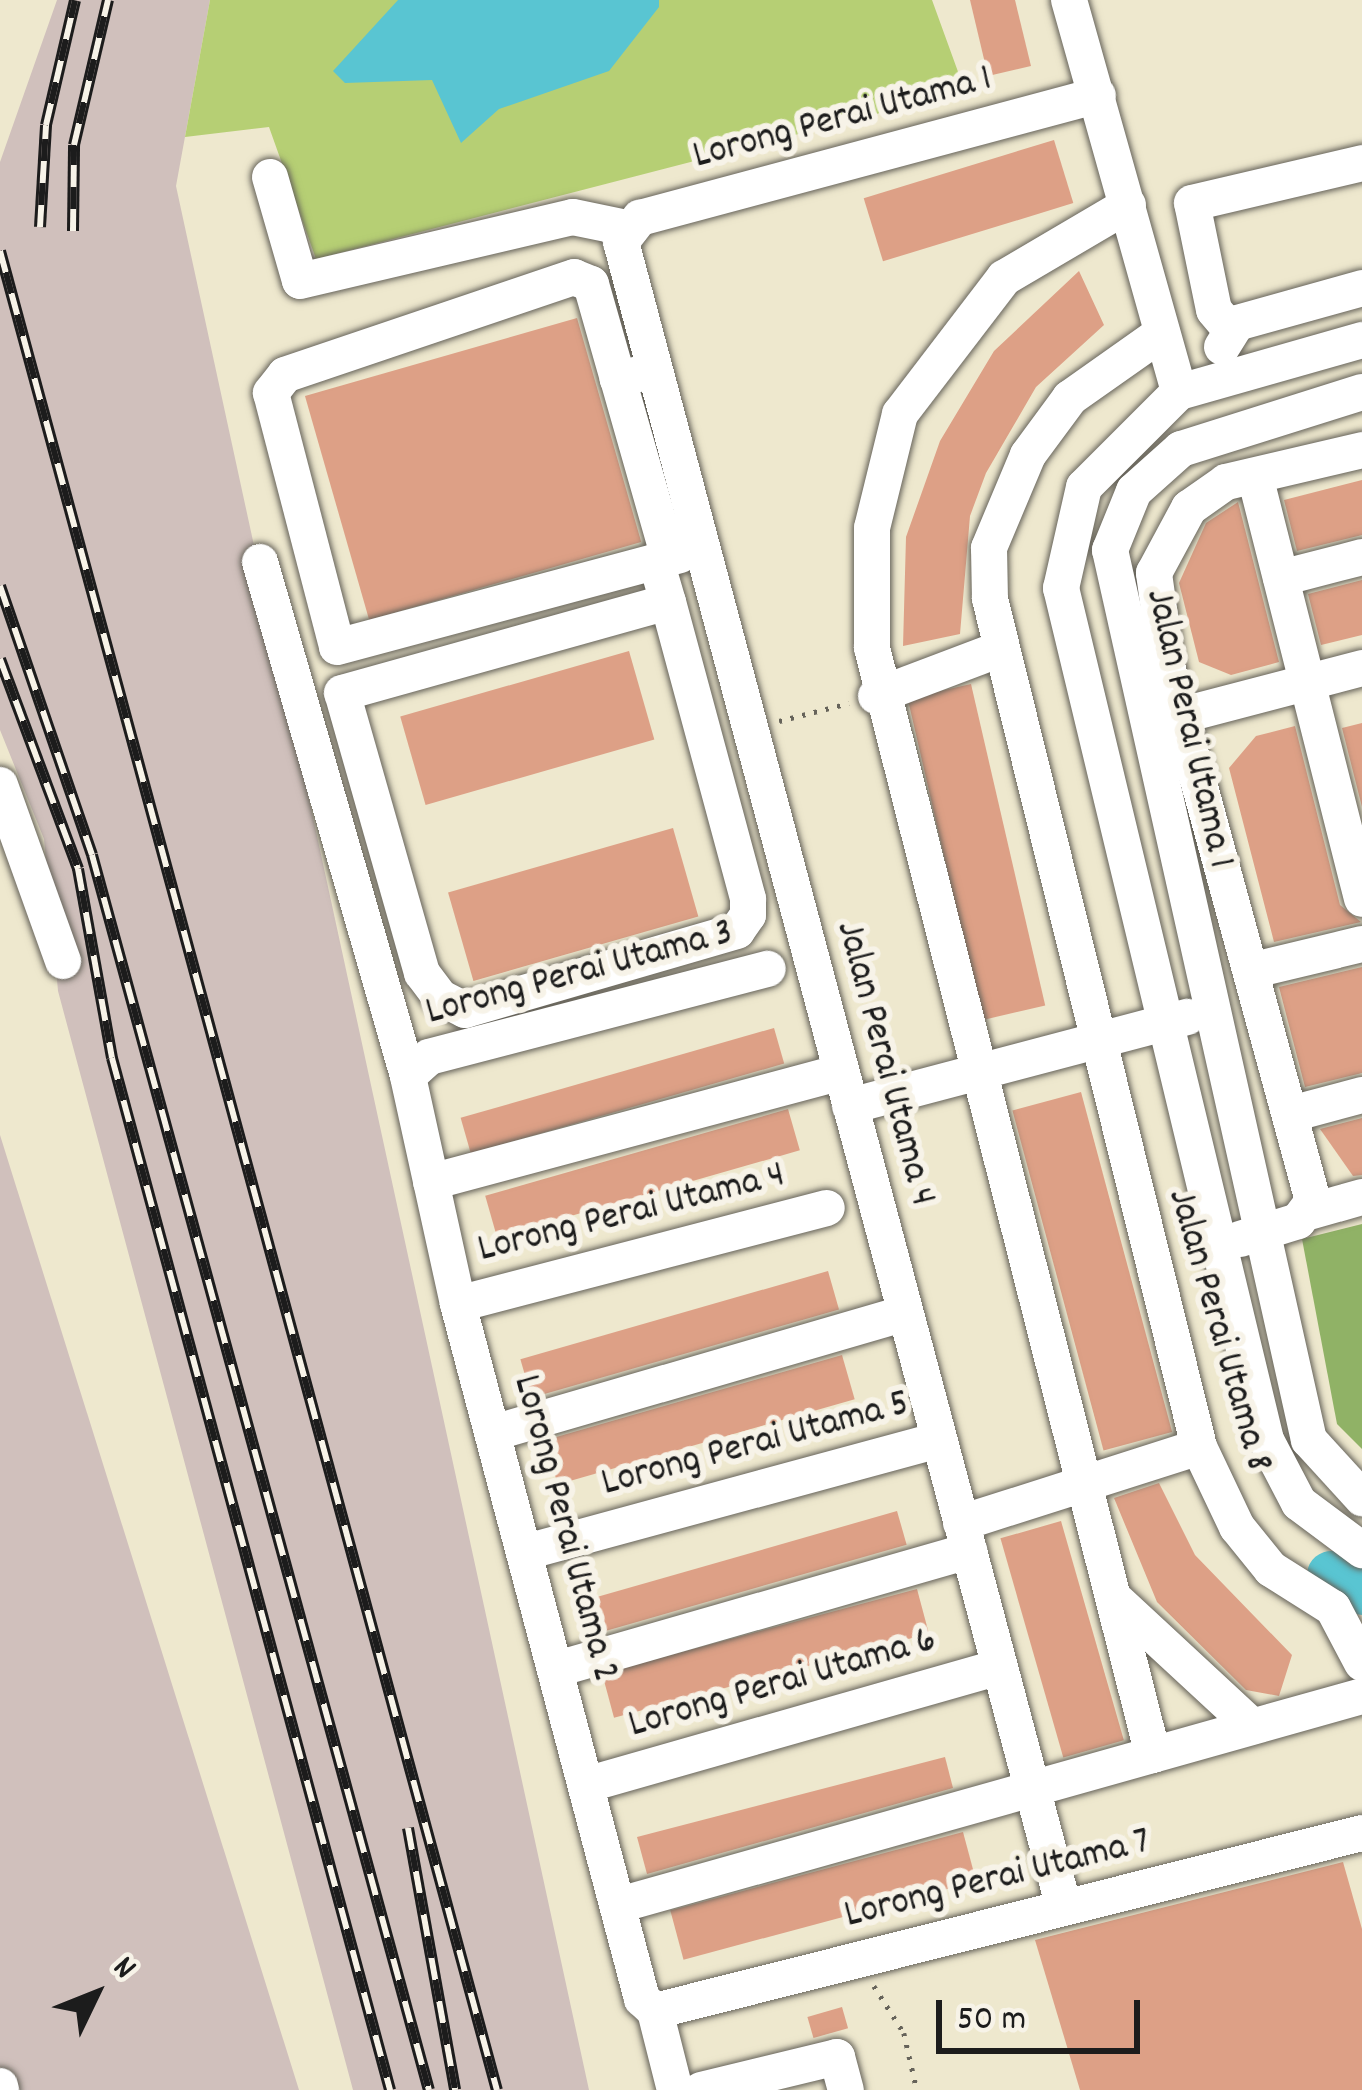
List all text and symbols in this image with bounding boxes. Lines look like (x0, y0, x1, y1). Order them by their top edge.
street label: Lorong Perai Utama 1 (689, 58, 997, 182)
street label: Jalan Perai Utama 1 (1132, 585, 1242, 873)
street label: Lorong Perai Utama 3 (421, 912, 739, 1038)
street label: Jalan Perai Utama 4 (823, 917, 943, 1211)
street label: Lorong Perai Utama 4 (474, 1154, 790, 1276)
street label: Jalan Perai Utama 8 (1154, 1184, 1280, 1478)
street label: Lorong Perai Utama 2 (500, 1371, 626, 1687)
street label: Lorong Perai Utama 5 (597, 1382, 915, 1510)
street label: Lorong Perai Utama 6 (624, 1619, 942, 1751)
street label: Lorong Perai Utama 7 (840, 1820, 1156, 1942)
north arrow (36, 1934, 156, 2054)
text: N (100, 1947, 145, 1991)
scale bar (942, 1976, 1146, 2050)
text: 50 m (957, 1995, 1026, 2047)

